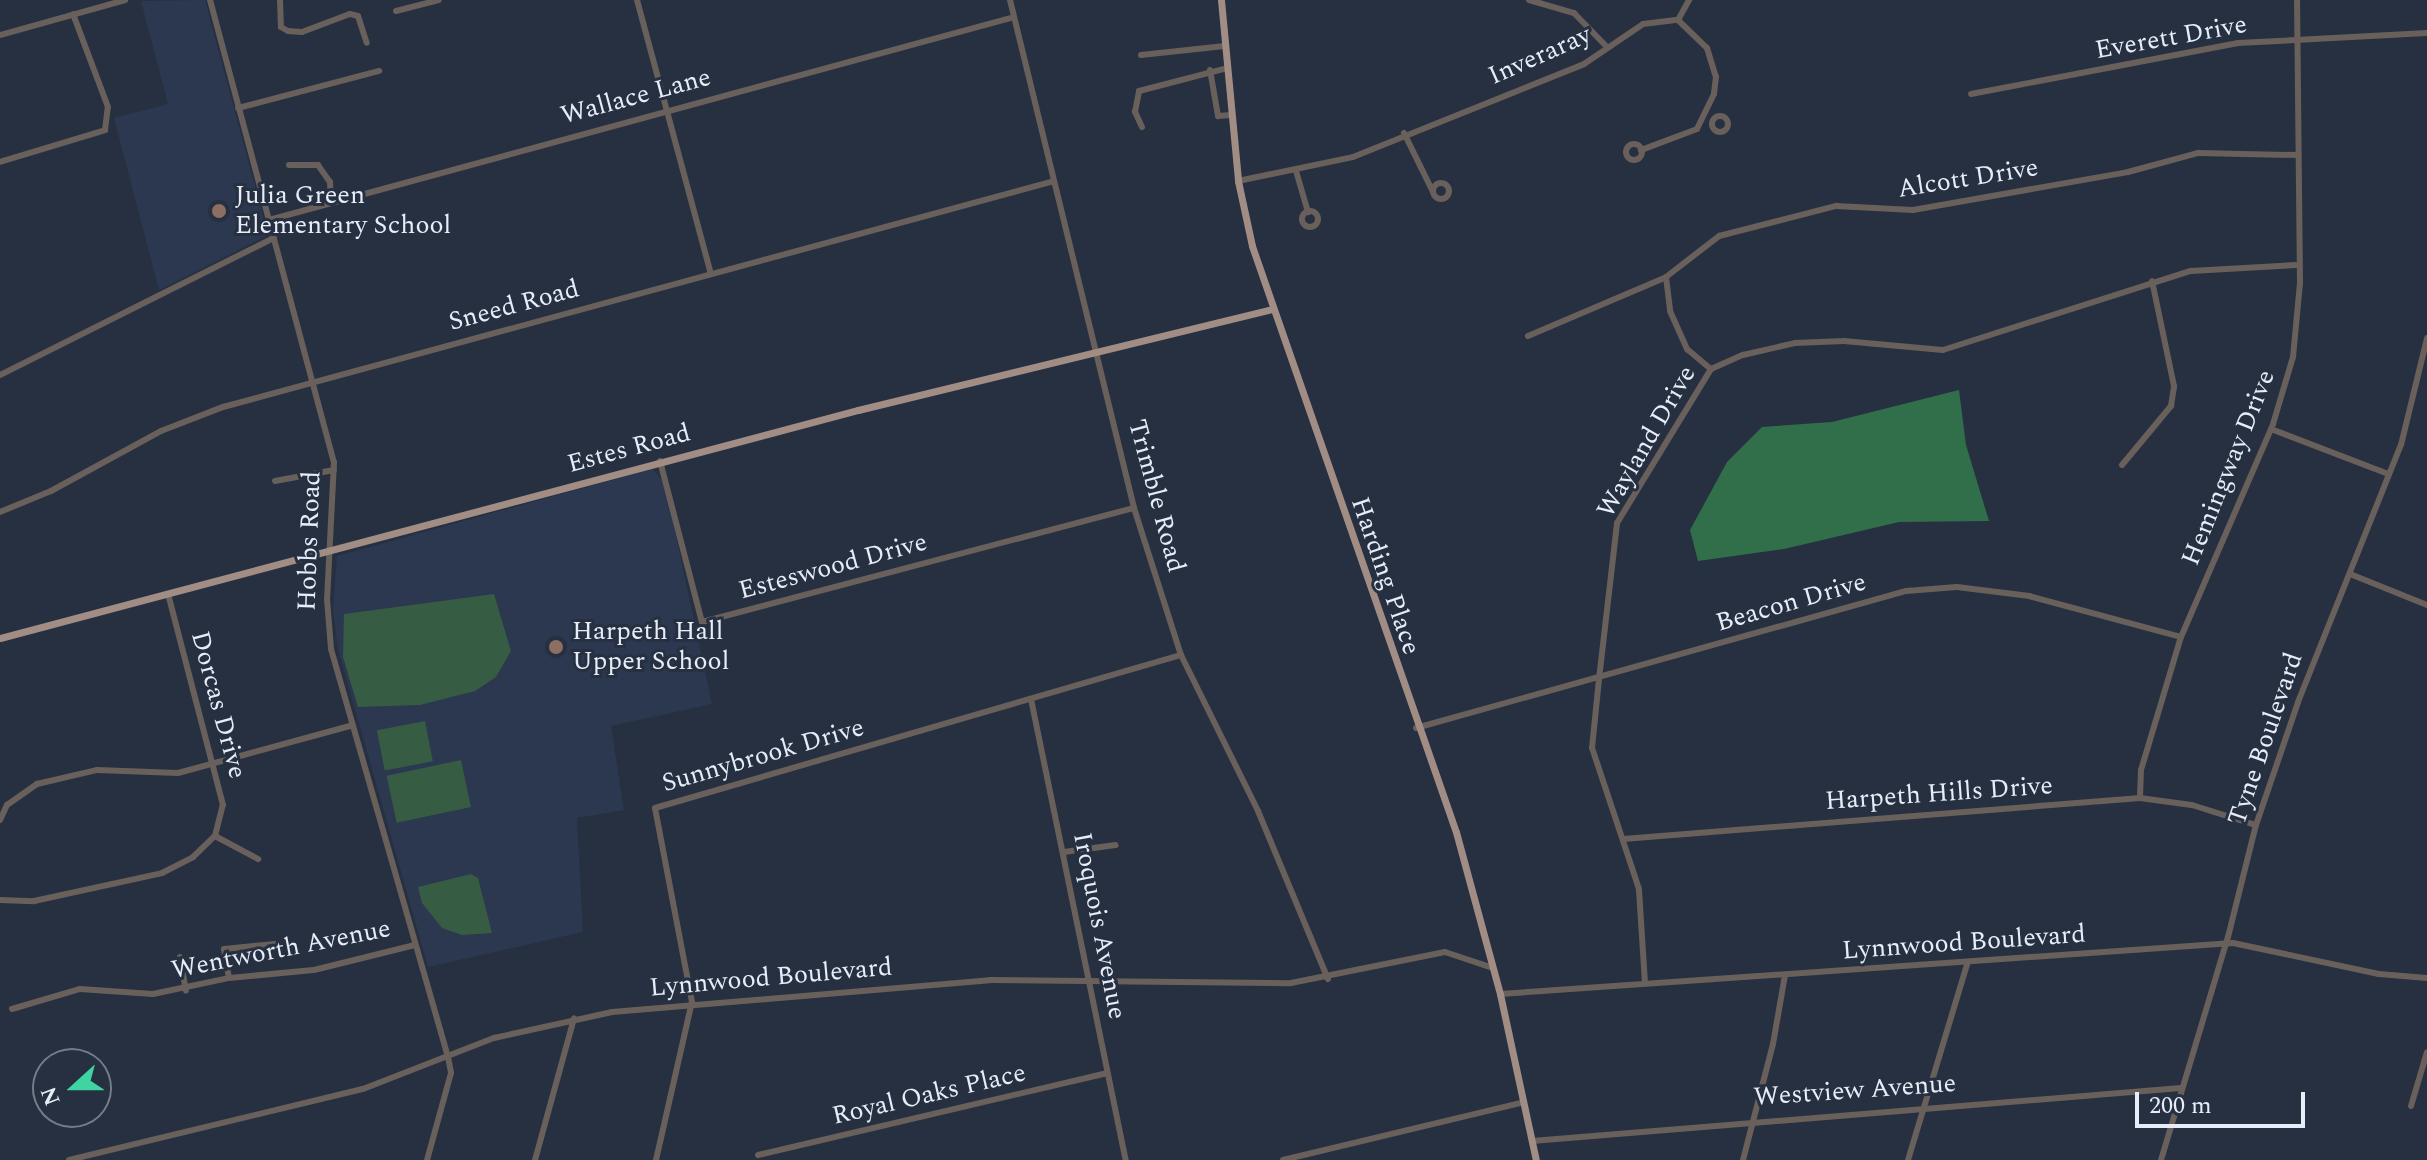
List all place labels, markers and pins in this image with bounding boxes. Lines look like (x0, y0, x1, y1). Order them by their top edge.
place label: Julia Green Elementary School (235, 180, 451, 242)
marker: Julia Green Elementary School (210, 202, 228, 220)
place label: Harpeth Hall Upper School (572, 616, 729, 678)
marker: Harpeth Hall Upper School (547, 638, 565, 656)

